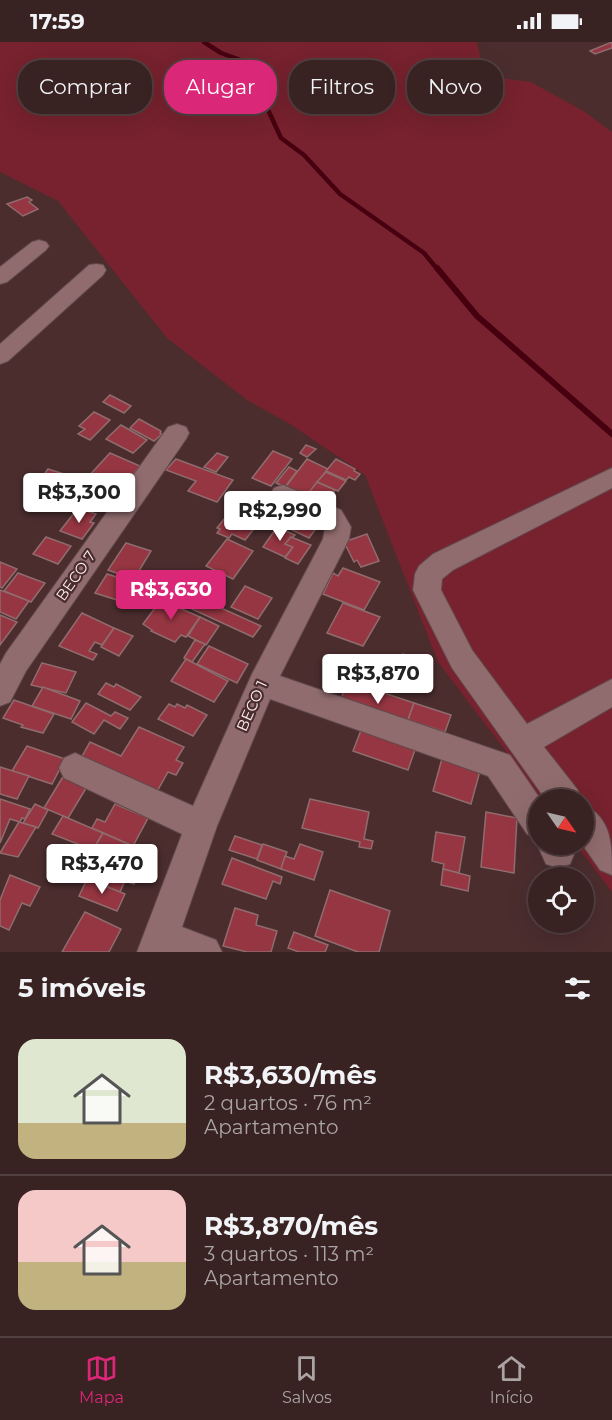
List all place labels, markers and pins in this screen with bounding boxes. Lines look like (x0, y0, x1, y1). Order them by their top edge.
pin: R$3,300 (24, 473, 134, 524)
pin: R$2,990 (225, 491, 335, 542)
pin: R$3,630 (116, 570, 226, 621)
pin: R$3,870 (323, 654, 433, 705)
pin: R$3,470 (47, 844, 157, 895)

